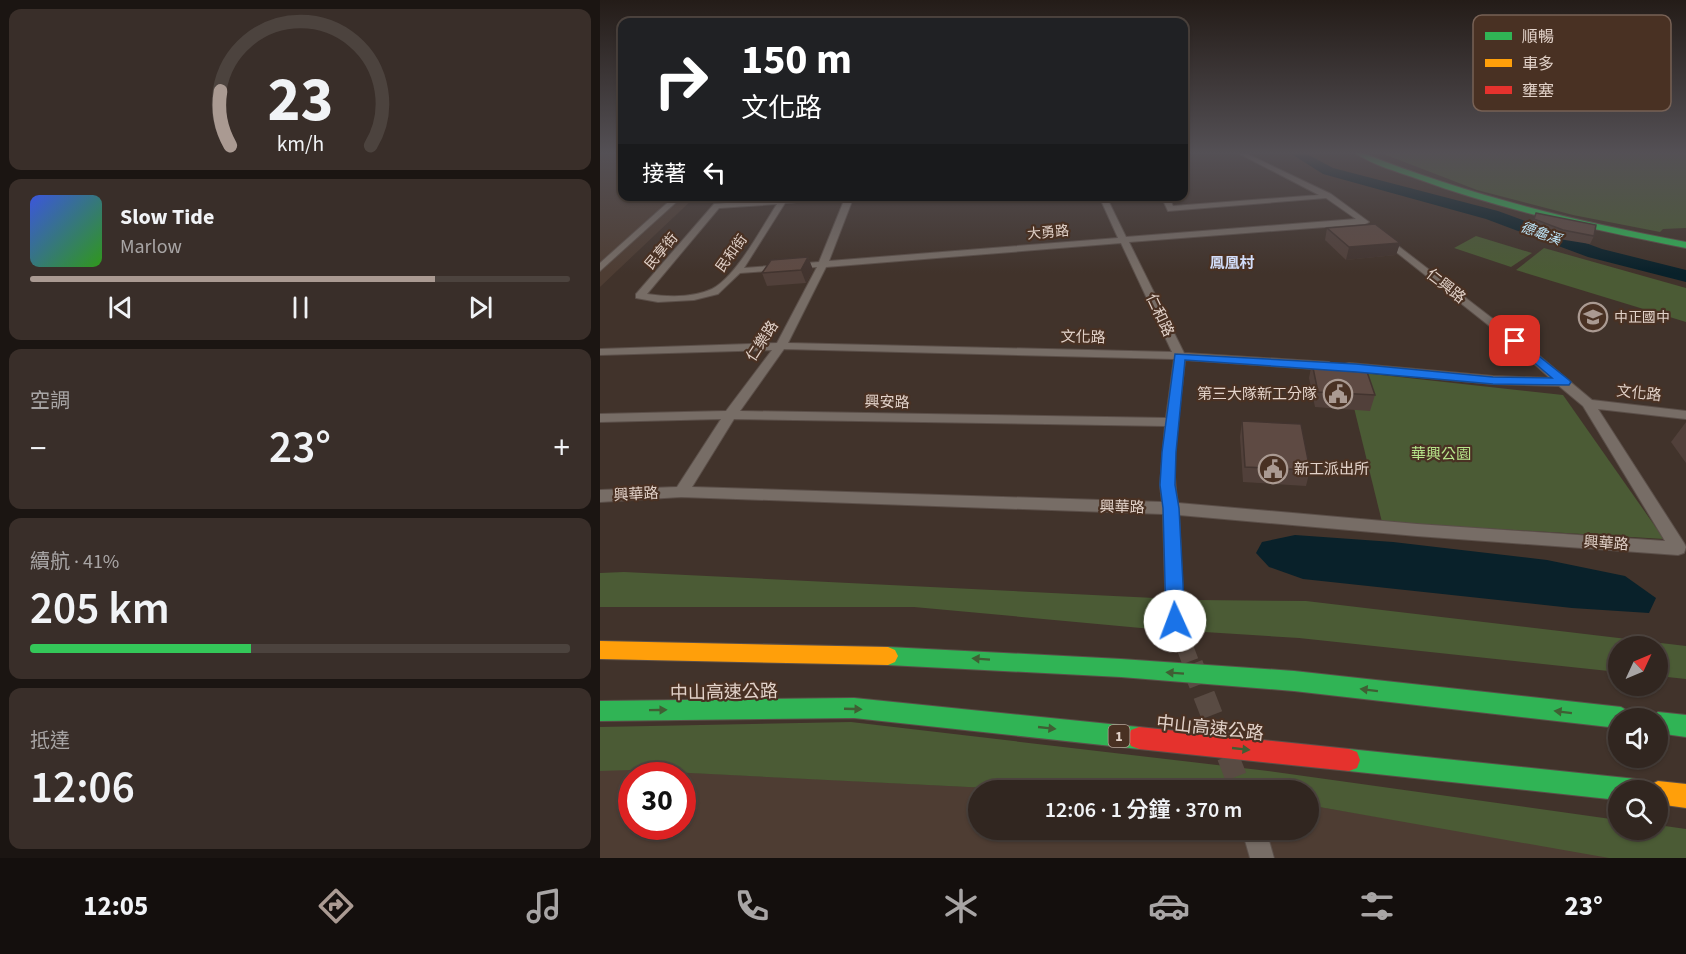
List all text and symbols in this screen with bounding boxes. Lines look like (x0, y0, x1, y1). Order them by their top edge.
legend (1473, 15, 1671, 111)
text: 順暢 (1522, 26, 1554, 48)
text: 150 m (741, 30, 852, 90)
icon: right (642, 42, 720, 120)
text: 車多 (1522, 53, 1554, 75)
text: 23 (267, 57, 333, 146)
text: 壅塞 (1522, 80, 1554, 102)
text: 文化路 (741, 89, 822, 128)
text: km/h (276, 130, 324, 161)
icon: left (698, 156, 731, 189)
text: 接著 (642, 158, 686, 190)
text: Slow Tide (120, 201, 214, 233)
water label: 德龜溪 (1518, 217, 1566, 251)
street label: 大勇路 (1026, 221, 1070, 245)
street label: 民享街 (641, 229, 683, 274)
street label: 民和街 (711, 231, 752, 276)
text: Marlow (120, 233, 182, 261)
district label: 鳳凰村 (1209, 253, 1255, 274)
street label: 仁興路 (1421, 264, 1470, 309)
street label: 仁和路 (1141, 290, 1179, 340)
icon: previous (104, 291, 137, 324)
icon: pause (284, 291, 317, 324)
icon: next (464, 291, 497, 324)
school or university icon: 中正國中 (1577, 301, 1609, 333)
place label: 中正國中 (1614, 308, 1670, 328)
pin (1489, 315, 1540, 366)
street label: 仁樂路 (741, 317, 783, 366)
icon: arrive (1498, 324, 1531, 357)
street label: 文化路 (1060, 327, 1106, 348)
public building icon: 第三大隊新工分隊 (1322, 378, 1354, 410)
street label: 文化路 (1615, 381, 1662, 406)
place label: 第三大隊新工分隊 (1197, 384, 1317, 405)
text: 空調 (30, 387, 70, 415)
street label: 興安路 (864, 392, 910, 413)
text: 23° (269, 416, 331, 480)
text: − (30, 425, 46, 472)
text: + (554, 425, 570, 472)
park label: 華興公園 (1411, 444, 1471, 465)
public building icon: 新工派出所 (1257, 453, 1289, 485)
place label: 新工派出所 (1294, 459, 1369, 480)
street label: 興華路 (613, 483, 659, 506)
street label: 興華路 (1099, 497, 1145, 518)
street label: 興華路 (1583, 531, 1629, 556)
text: 續航 · 41% (30, 548, 119, 576)
text: 205 km (30, 577, 170, 641)
position arrow (1143, 589, 1207, 653)
north arrow (1608, 636, 1668, 696)
map controls (1608, 636, 1668, 840)
one-way arrow (971, 654, 990, 664)
one-way arrow (1166, 668, 1185, 678)
street label: 中山高速公路 (670, 679, 778, 706)
one-way arrow (1360, 685, 1379, 695)
one-way arrow (844, 704, 863, 713)
one-way arrow (649, 706, 668, 715)
one-way arrow (1554, 707, 1573, 717)
button: sound (1608, 708, 1668, 768)
street label: 中山高速公路 (1155, 710, 1265, 747)
one-way arrow (1038, 724, 1057, 733)
road number: 1 (1108, 725, 1130, 747)
text: 抵達 (30, 727, 70, 755)
one-way arrow (1232, 744, 1251, 754)
text: 12:06 (30, 756, 135, 820)
speed limit sign: 30 (618, 762, 696, 840)
button: search (1608, 780, 1668, 840)
text: 12:06 · 1 分鐘 · 370 m (1045, 794, 1242, 826)
icon: directions (315, 885, 357, 927)
icon: music (523, 885, 565, 927)
icon: phone (731, 885, 773, 927)
icon: climate (940, 885, 982, 927)
icon: car (1148, 885, 1190, 927)
icon: filters (1356, 885, 1398, 927)
text: 12:05 (83, 887, 148, 926)
text: 23° (1564, 887, 1603, 926)

